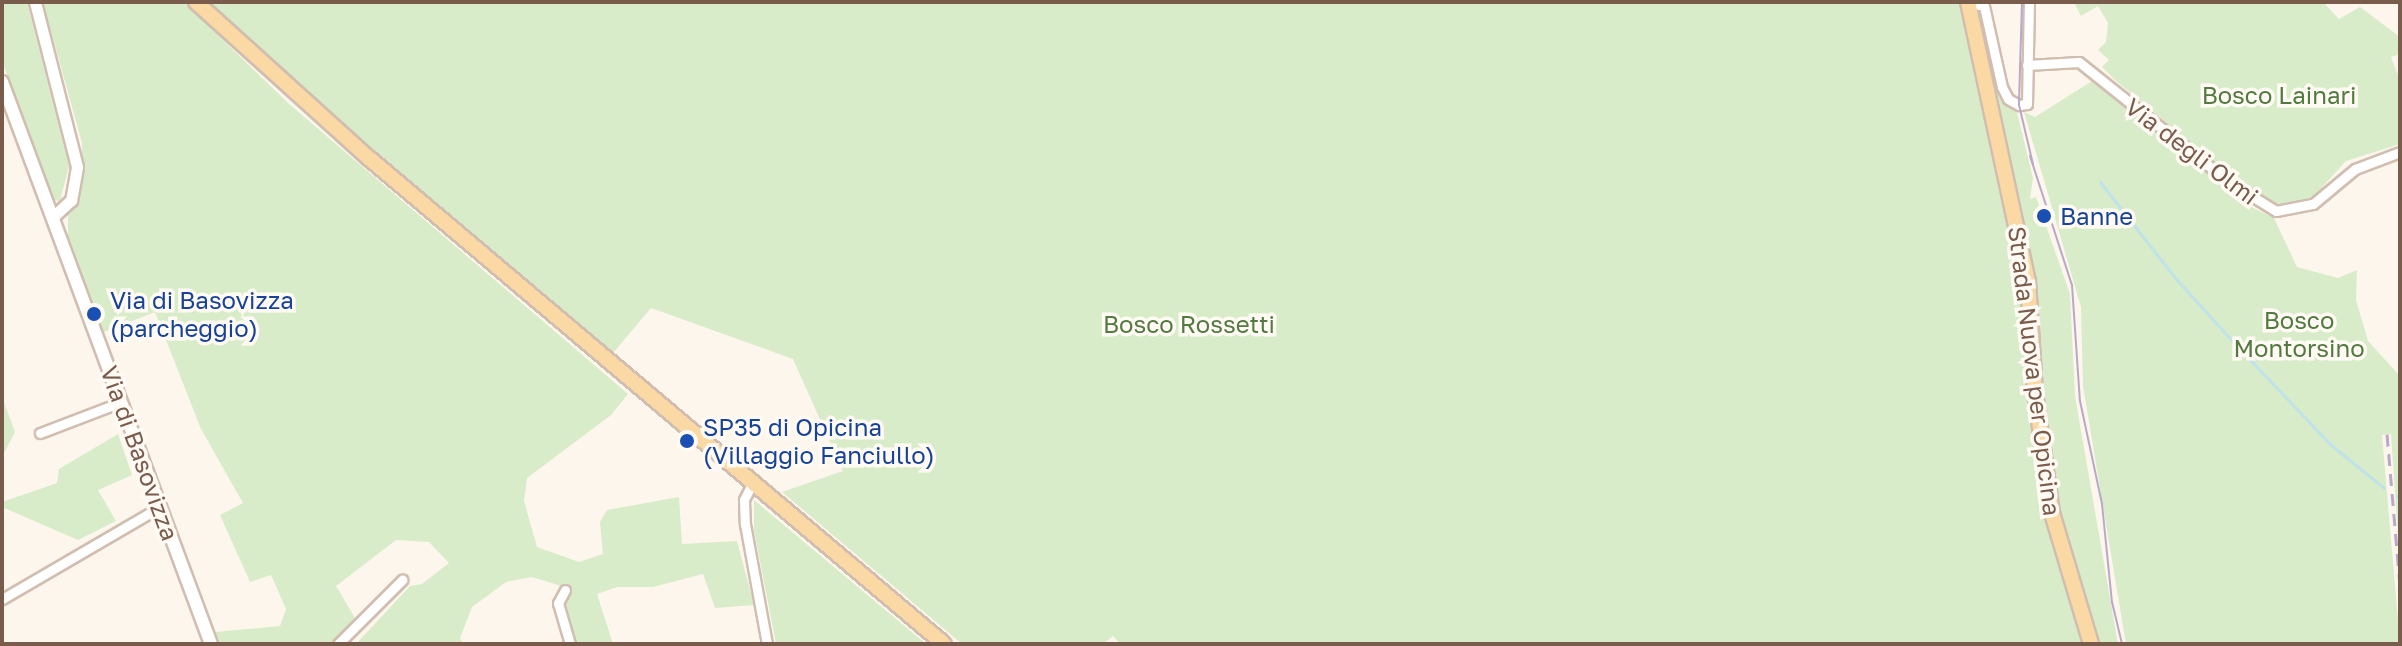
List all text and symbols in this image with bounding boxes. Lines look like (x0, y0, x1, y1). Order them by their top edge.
park label: Bosco Lainari (2202, 81, 2356, 109)
street label: Via degli Olmi (2120, 92, 2264, 210)
place label: Banne (2060, 202, 2133, 230)
marker: Banne (2035, 207, 2053, 225)
street label: Strada Nuova per Opicina (2003, 225, 2067, 517)
place label: Via di Basovizza (parcheggio) (110, 286, 294, 342)
marker: Via di Basovizza (parcheggio) (85, 305, 103, 323)
park label: Bosco Montorsino (2233, 306, 2365, 362)
park label: Bosco Rossetti (1103, 310, 1275, 338)
street label: Via di Basovizza (95, 362, 185, 544)
place label: SP35 di Opicina (Villaggio Fanciullo) (703, 413, 935, 469)
marker: SP35 di Opicina (Villaggio Fanciullo) (678, 432, 696, 450)

